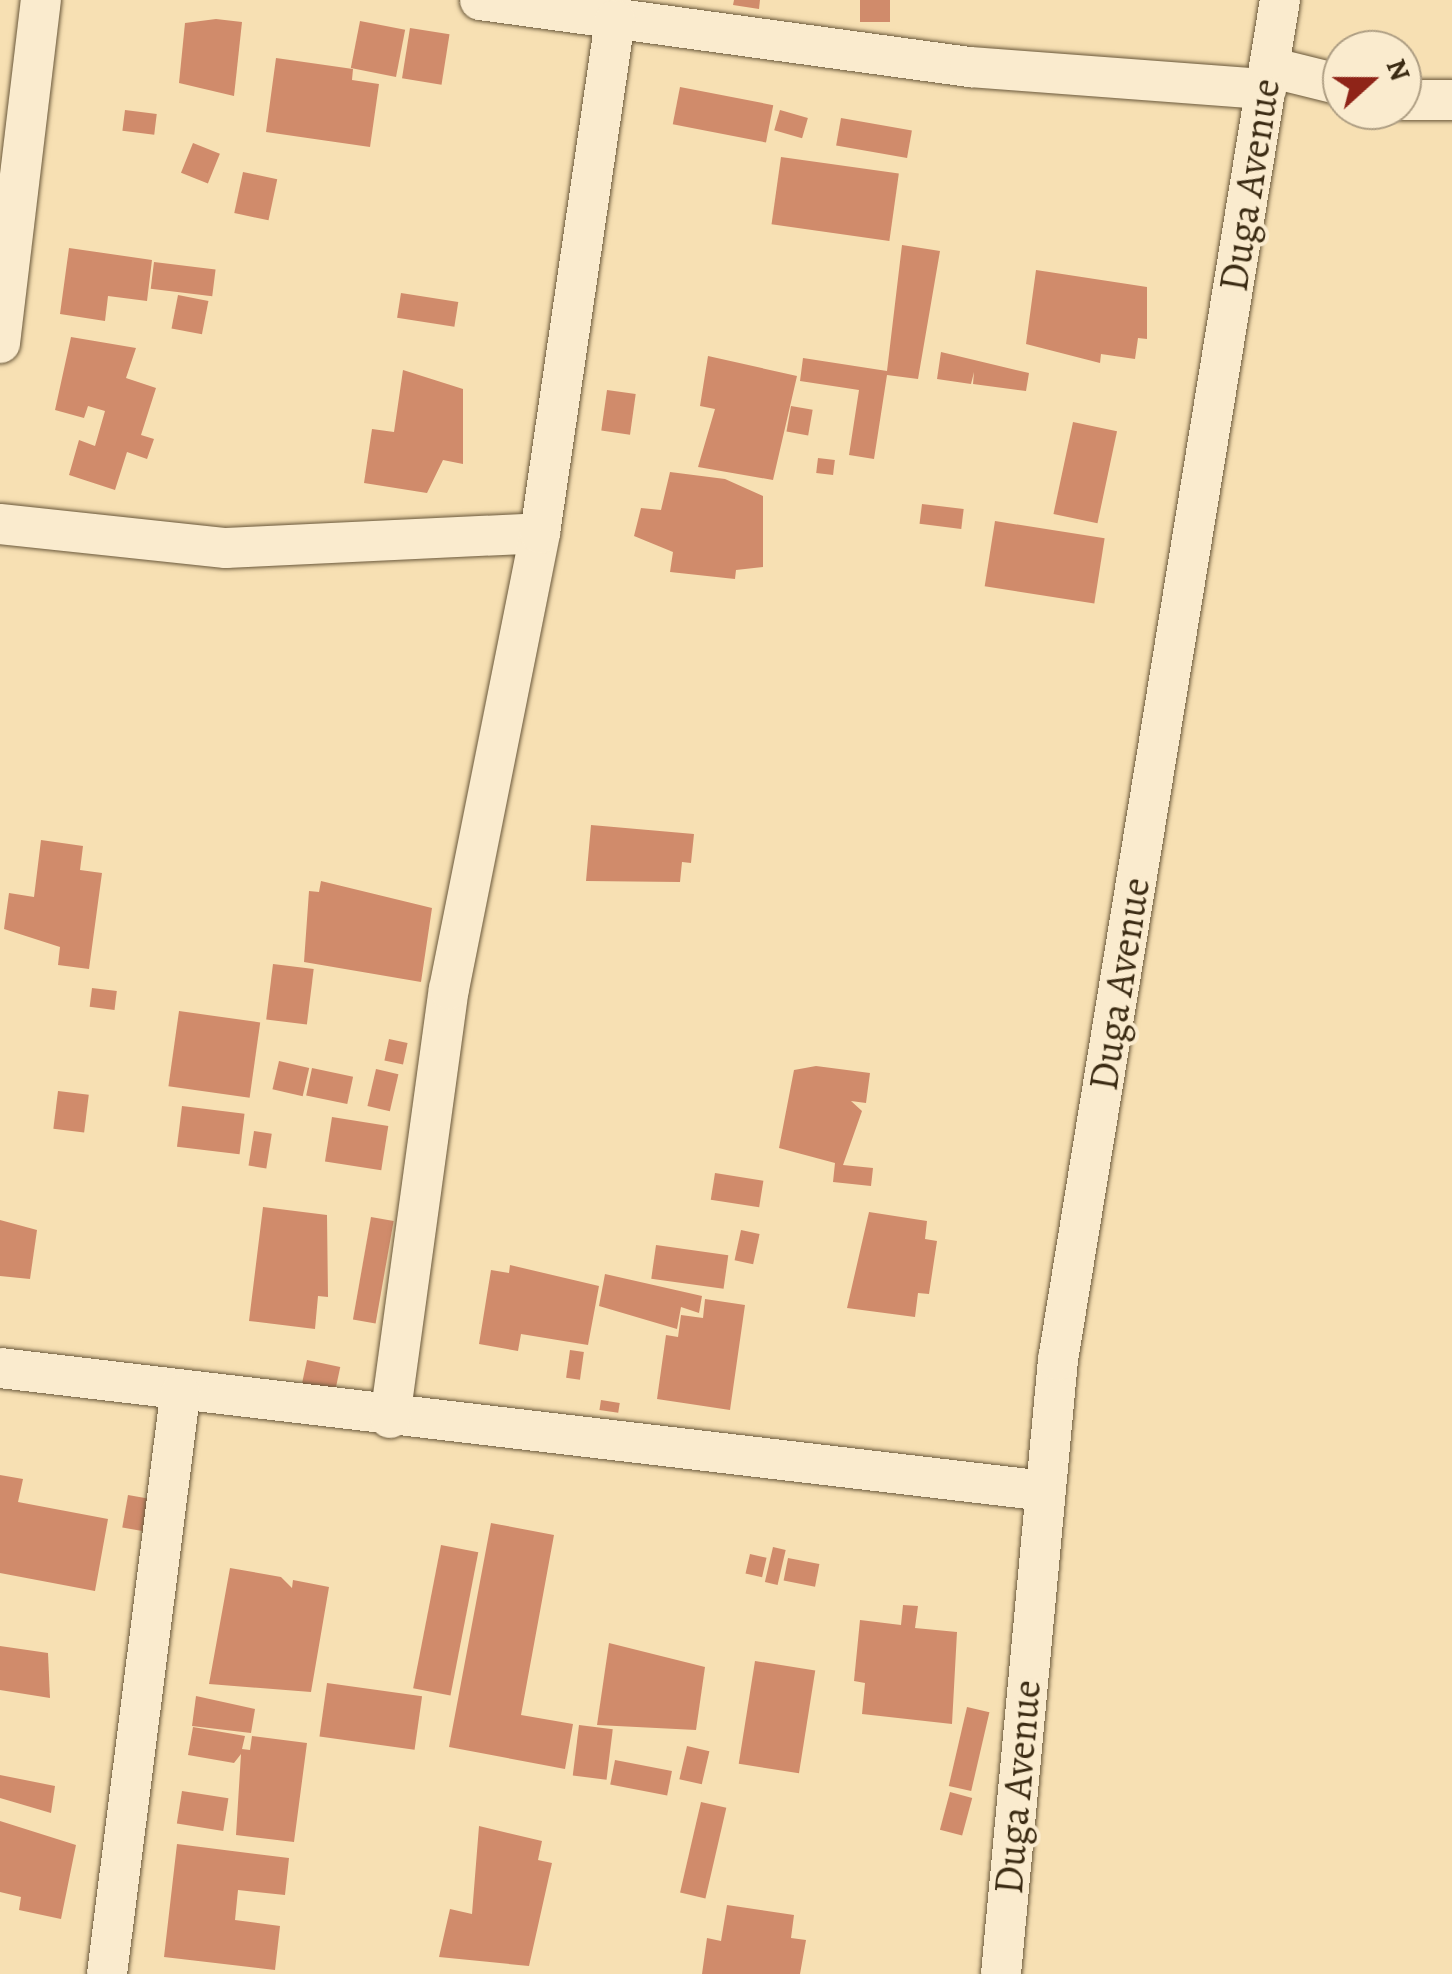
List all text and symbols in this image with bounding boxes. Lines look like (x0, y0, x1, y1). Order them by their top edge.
north arrow (1322, 30, 1422, 130)
text: N (1377, 54, 1420, 86)
street label: Duga Avenue (1209, 75, 1291, 295)
street label: Duga Avenue (1079, 874, 1161, 1094)
street label: Duga Avenue (985, 1678, 1051, 1896)

